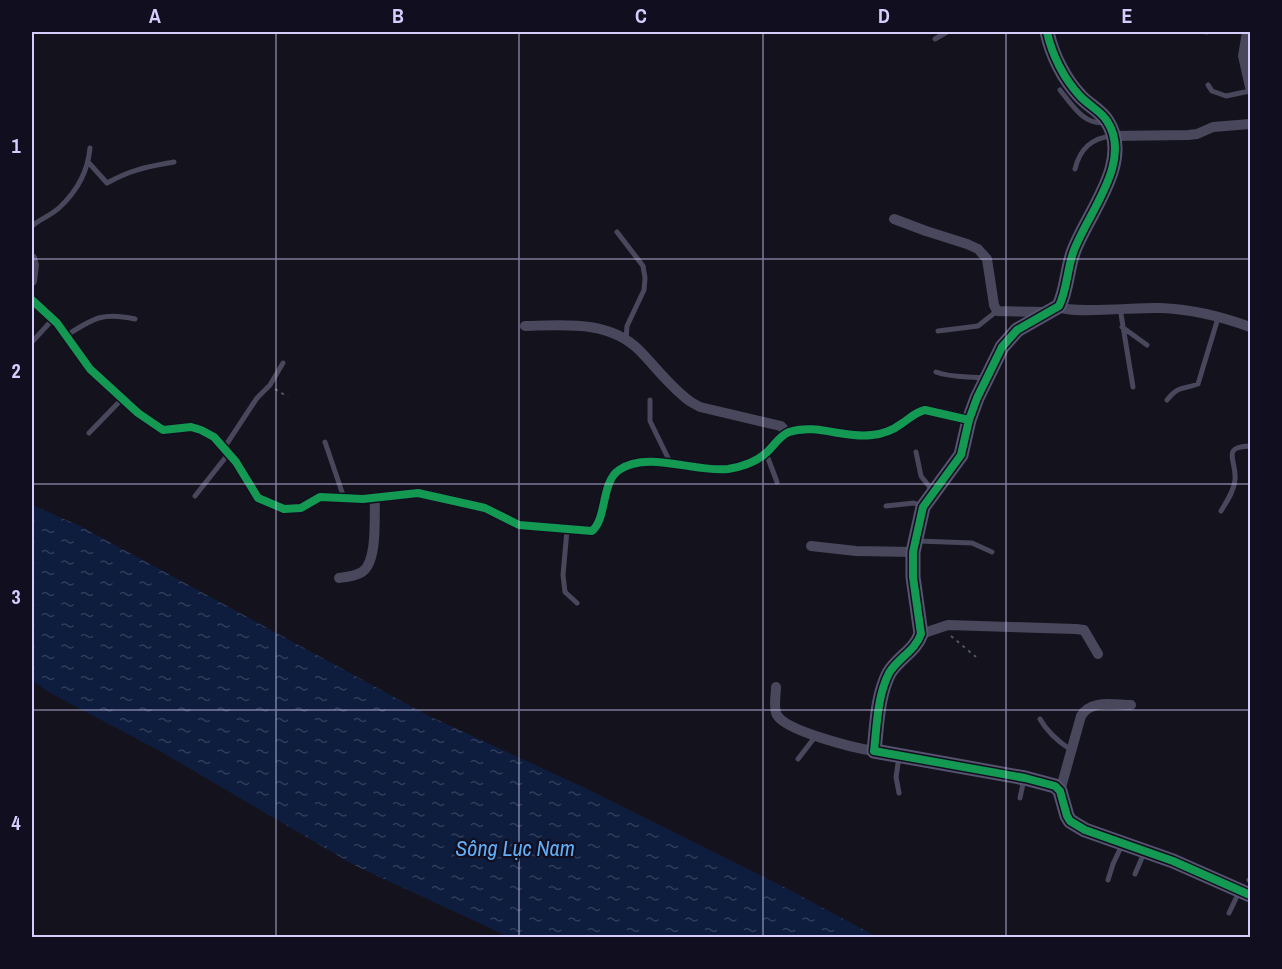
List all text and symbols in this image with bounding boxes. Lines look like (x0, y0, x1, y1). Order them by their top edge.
text: A (149, 2, 161, 29)
text: B (392, 2, 404, 29)
text: C (635, 2, 647, 29)
text: D (878, 2, 890, 29)
text: E (1122, 2, 1133, 29)
text: 1 (11, 132, 21, 159)
text: 2 (11, 357, 21, 384)
text: 3 (11, 583, 21, 610)
text: 4 (11, 809, 21, 836)
water label: Sông Lục Nam (455, 833, 575, 863)

